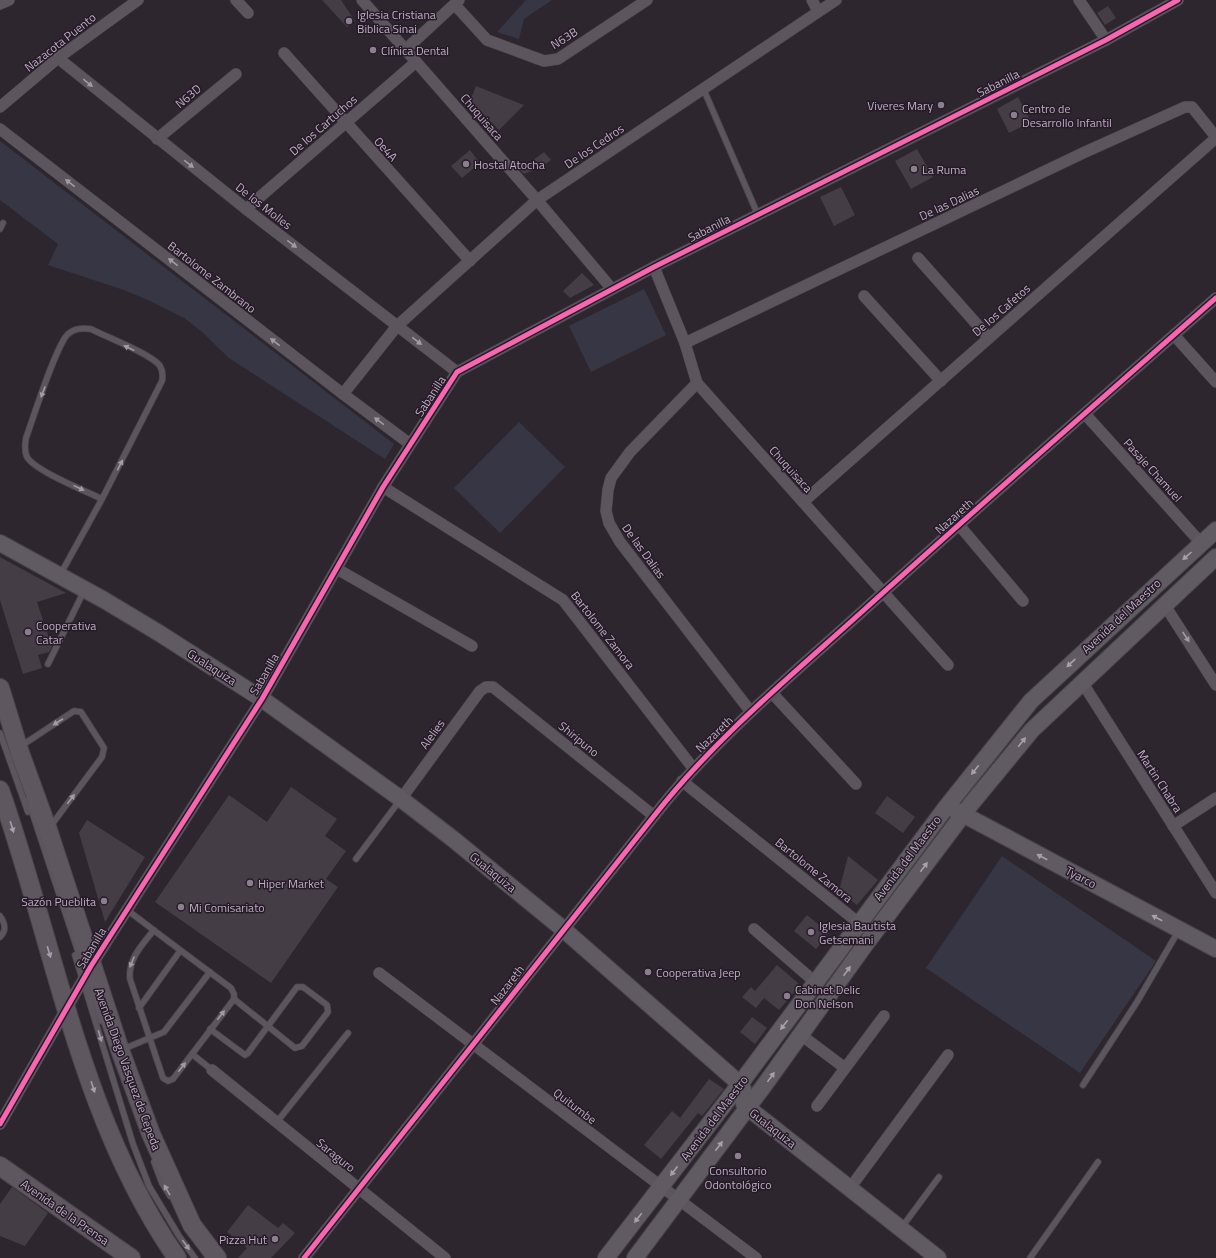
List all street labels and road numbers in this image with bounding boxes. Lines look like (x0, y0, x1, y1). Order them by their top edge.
street label: Nazacota Puento (20, 8, 100, 76)
street label: N63B (547, 22, 581, 54)
street label: Sabanilla (973, 64, 1023, 102)
street label: N63D (171, 79, 206, 113)
street label: Chuquisaca (456, 89, 508, 145)
street label: De los Cartuchos (285, 90, 361, 160)
street label: De los Cedros (560, 119, 628, 173)
street label: Oe4A (370, 132, 402, 166)
street label: De los Molles (232, 178, 297, 234)
street label: De las Dalias (916, 181, 982, 225)
street label: Sabanilla (684, 209, 734, 247)
street label: Bartolome Zambrano (164, 236, 260, 318)
street label: De los Cafetos (967, 279, 1035, 341)
street label: Sabanilla (410, 372, 450, 420)
street label: Pasaje Chamuel (1119, 434, 1187, 506)
street label: Chuquisaca (765, 441, 817, 497)
street label: Nazareth (930, 493, 978, 539)
street label: De las Dalias (617, 519, 671, 583)
street label: Avenida del Maestro (1077, 574, 1165, 658)
street label: Bartolome Zamora (566, 587, 640, 673)
street label: Gualaquiza (184, 644, 240, 690)
street label: Sabanilla (244, 650, 284, 698)
street label: Nazareth (691, 711, 737, 757)
street label: Alelies (415, 715, 450, 753)
street label: Shiripuno (554, 717, 604, 761)
street label: Martin Chabra (1133, 746, 1187, 816)
street label: Avenida del Maestro (868, 811, 946, 905)
street label: Bartolome Zamora (771, 833, 857, 907)
street label: Gualaquiza (466, 847, 520, 897)
street label: Tyarco (1062, 861, 1100, 893)
street label: Sabanilla (71, 924, 111, 972)
street label: Nazareth (485, 961, 529, 1009)
street label: Avenida Diego Vasquez de Cepeda (90, 985, 166, 1153)
street label: Avenida del Maestro (675, 1071, 753, 1165)
street label: Quitumbe (549, 1083, 601, 1129)
street label: Gualaquiza (745, 1103, 801, 1153)
street label: Saraguro (312, 1133, 360, 1177)
street label: Avenida de la Prensa (17, 1174, 113, 1250)

